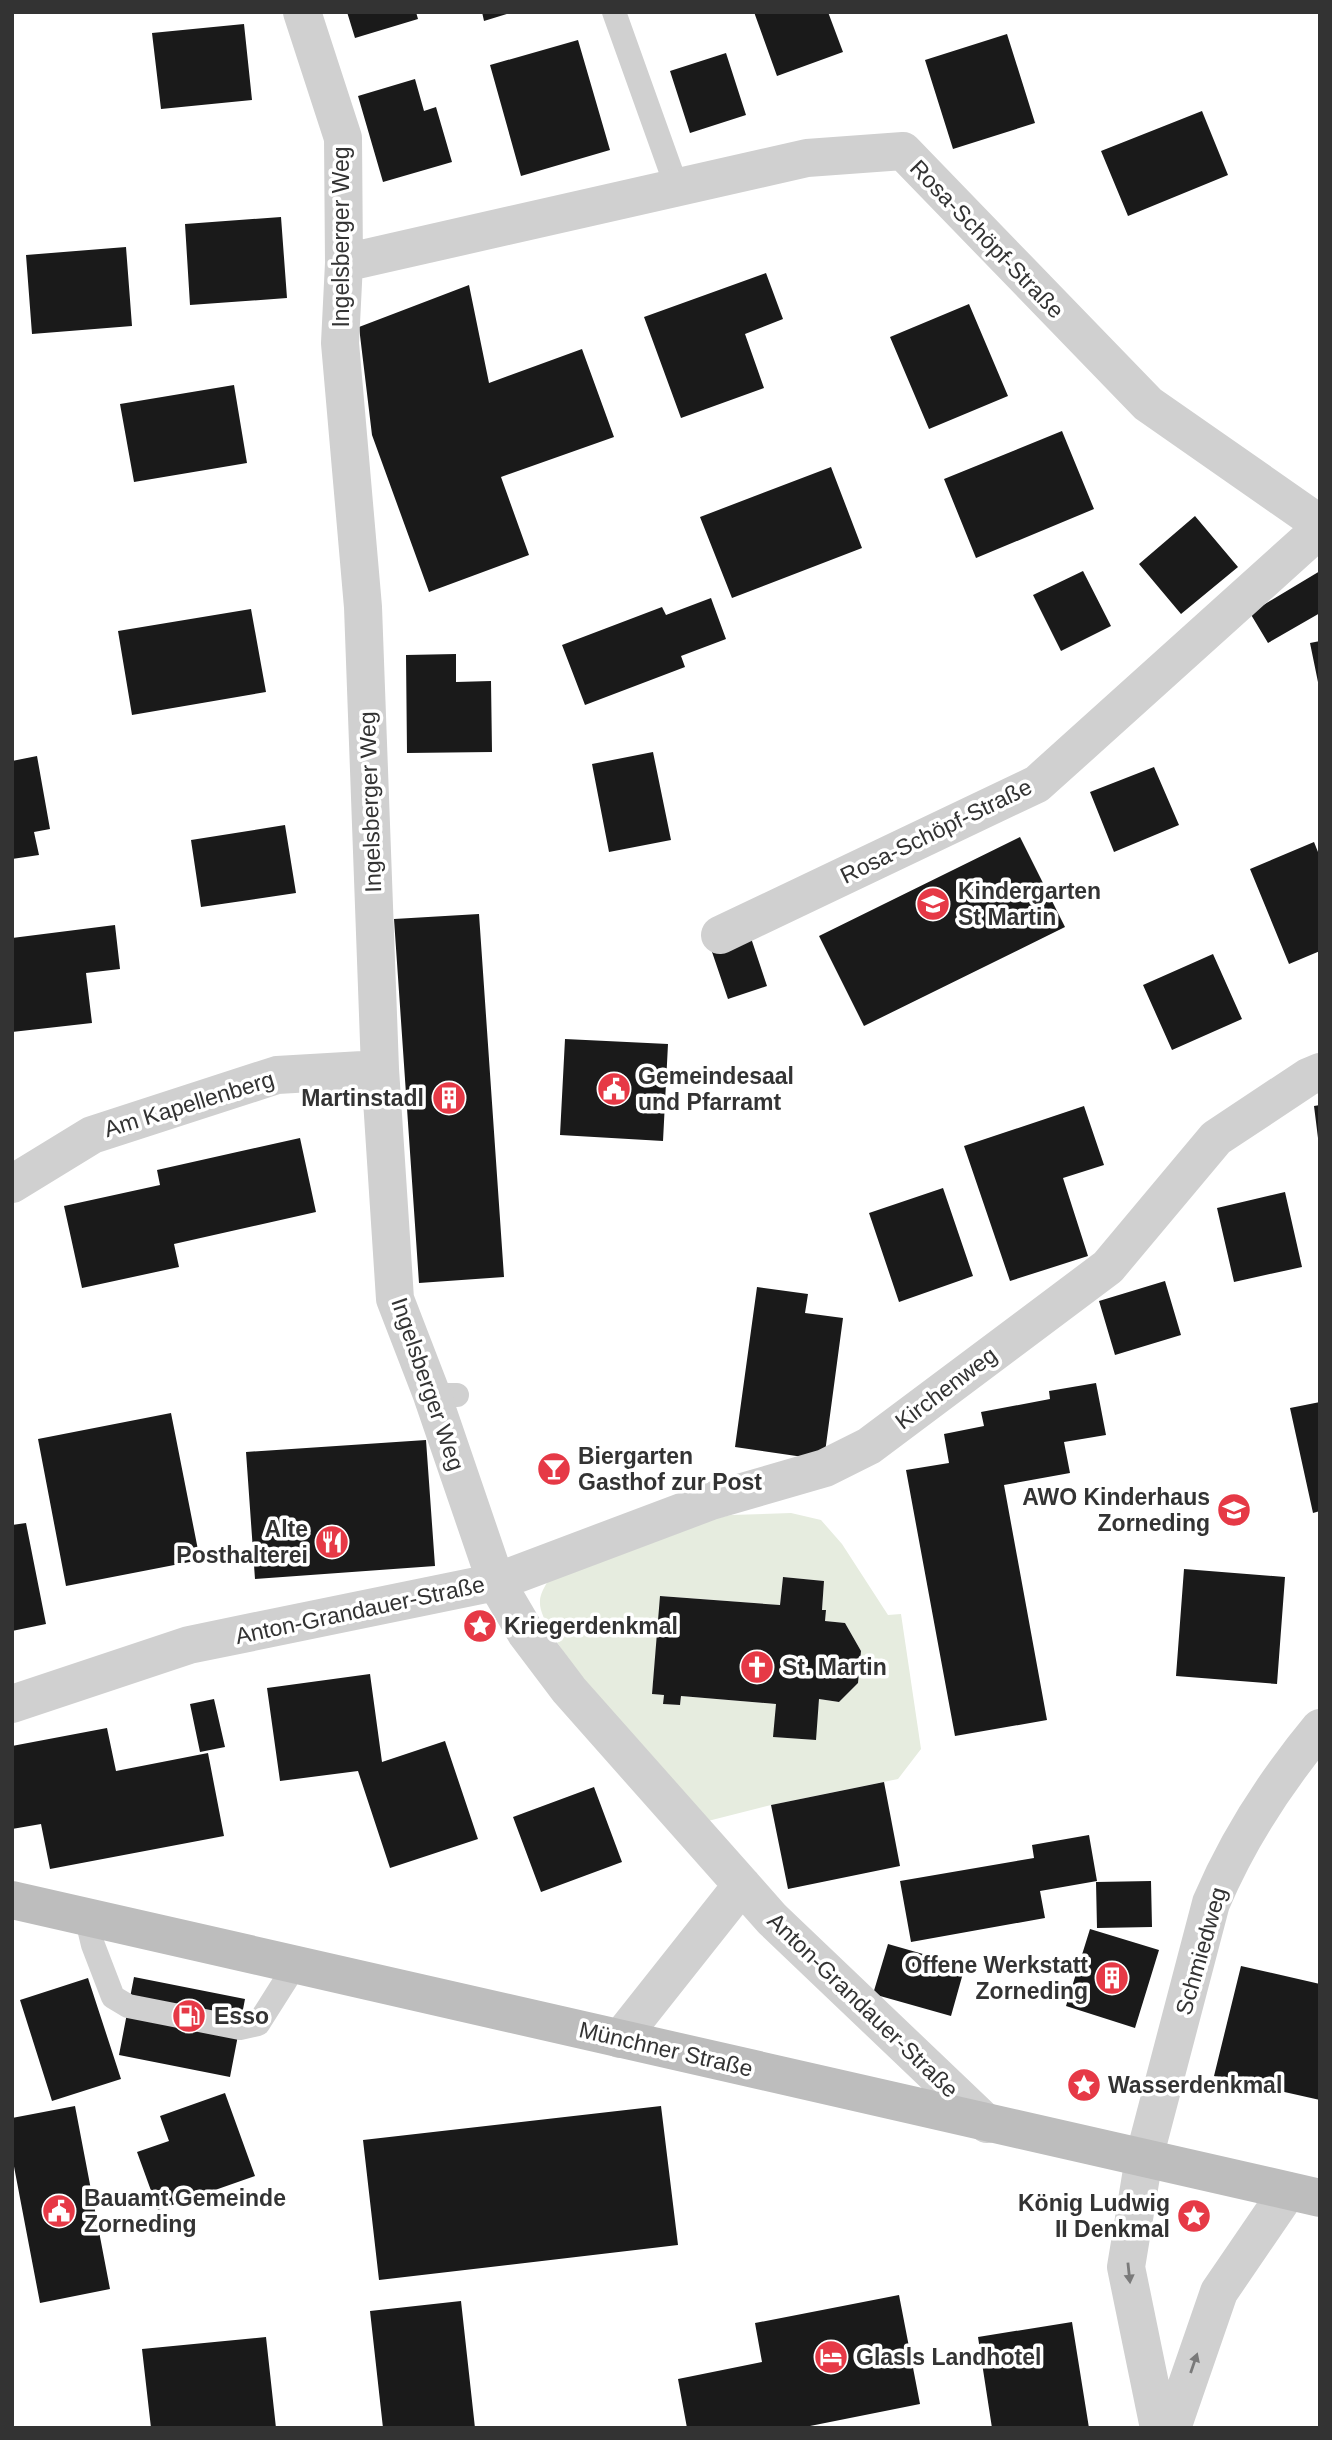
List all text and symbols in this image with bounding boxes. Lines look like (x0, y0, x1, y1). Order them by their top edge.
street label: Ingelsberger Weg (328, 146, 354, 328)
street label: Rosa-Schöpf-Straße (905, 155, 1069, 323)
street label: Ingelsberger Weg (354, 711, 386, 893)
street label: Rosa-Schöpf-Straße (836, 773, 1036, 889)
place label: Kindergarten St Martin (958, 878, 1101, 930)
school or university icon: Kindergarten St Martin (914, 885, 952, 923)
place label: Gemeindesaal und Pfarramt (638, 1063, 794, 1115)
street label: Am Kapellenberg (101, 1066, 277, 1142)
public building icon: Gemeindesaal und Pfarramt (595, 1070, 633, 1108)
building icon: Martinstadl (430, 1079, 468, 1117)
place label: Martinstadl (301, 1085, 424, 1111)
street label: Ingelsberger Weg (386, 1294, 470, 1474)
street label: Kirchenweg (890, 1341, 1002, 1435)
place label: Biergarten Gasthof zur Post (578, 1443, 762, 1495)
bar icon: Biergarten Gasthof zur Post (535, 1450, 573, 1488)
place label: AWO Kinderhaus Zorneding (1022, 1484, 1210, 1536)
school or university icon: AWO Kinderhaus Zorneding (1215, 1491, 1253, 1529)
place label: Alte Posthalterei (176, 1516, 308, 1568)
restaurant icon: Alte Posthalterei (313, 1523, 351, 1561)
street label: Anton-Grandauer-Straße (233, 1571, 487, 1649)
place icon: Kriegerdenkmal (461, 1607, 499, 1645)
place label: Kriegerdenkmal (504, 1613, 678, 1639)
church icon: St. Martin (738, 1648, 776, 1686)
place label: St. Martin (782, 1654, 887, 1680)
street label: Schmiedweg (1170, 1884, 1232, 2018)
street label: Anton-Grandauer-Straße (762, 1907, 964, 2103)
place label: Offene Werkstatt Zorneding (904, 1952, 1088, 2004)
building icon: Offene Werkstatt Zorneding (1093, 1959, 1131, 1997)
fuel station icon: Esso (170, 1997, 208, 2035)
place label: Esso (214, 2003, 269, 2029)
street label: Münchner Straße (577, 2016, 755, 2082)
place icon: Wasserdenkmal (1065, 2066, 1103, 2104)
place label: Wasserdenkmal (1108, 2072, 1282, 2098)
place label: Bauamt Gemeinde Zorneding (84, 2185, 286, 2237)
place label: König Ludwig II Denkmal (1018, 2190, 1170, 2242)
public building icon: Bauamt Gemeinde Zorneding (40, 2192, 78, 2230)
place icon: König Ludwig II Denkmal (1175, 2197, 1213, 2235)
one-way arrow (1123, 2262, 1134, 2284)
hotel icon: Glasls Landhotel (812, 2338, 850, 2376)
place label: Glasls Landhotel (856, 2344, 1041, 2370)
one-way arrow (1189, 2353, 1200, 2374)

